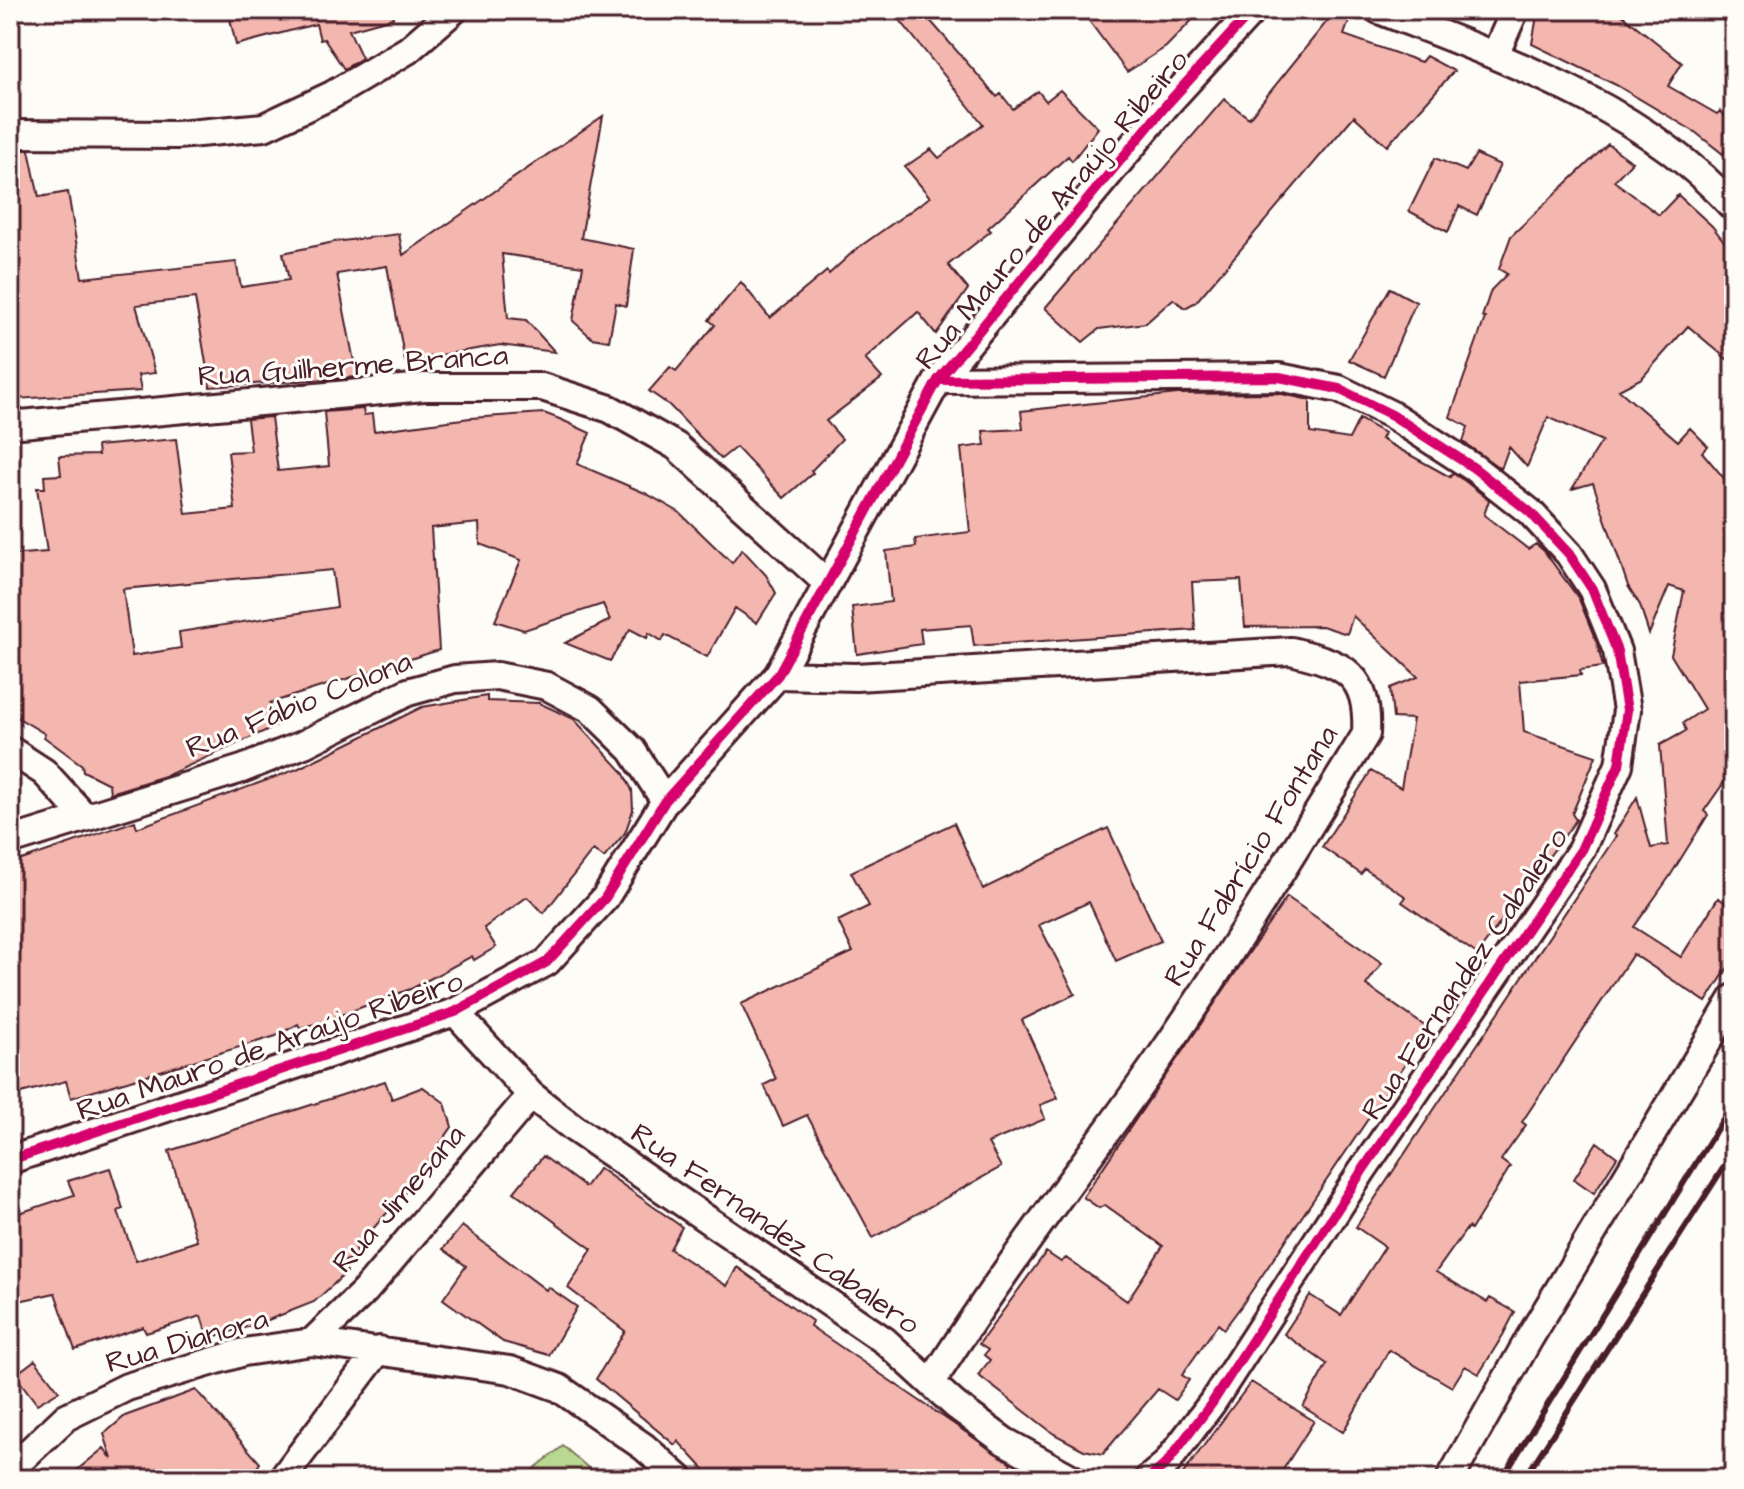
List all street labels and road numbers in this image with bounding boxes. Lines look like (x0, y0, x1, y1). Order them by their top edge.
street label: Rua Mauro de Araújo Ribeiro (906, 41, 1199, 379)
street label: Rua Guilherme Branca (197, 334, 509, 398)
street label: Rua Fábio Colona (180, 641, 418, 769)
street label: Rua Fabrício Fontana (1154, 717, 1348, 995)
street label: Rua Fernandez Cabalero (1351, 819, 1579, 1128)
street label: Rua Mauro de Araújo Ribeiro (71, 960, 469, 1132)
street label: Rua Fernandez Cabalero (622, 1113, 928, 1345)
street label: Rua Jimesana (323, 1116, 475, 1282)
street label: Rua Dianora (101, 1298, 273, 1384)

